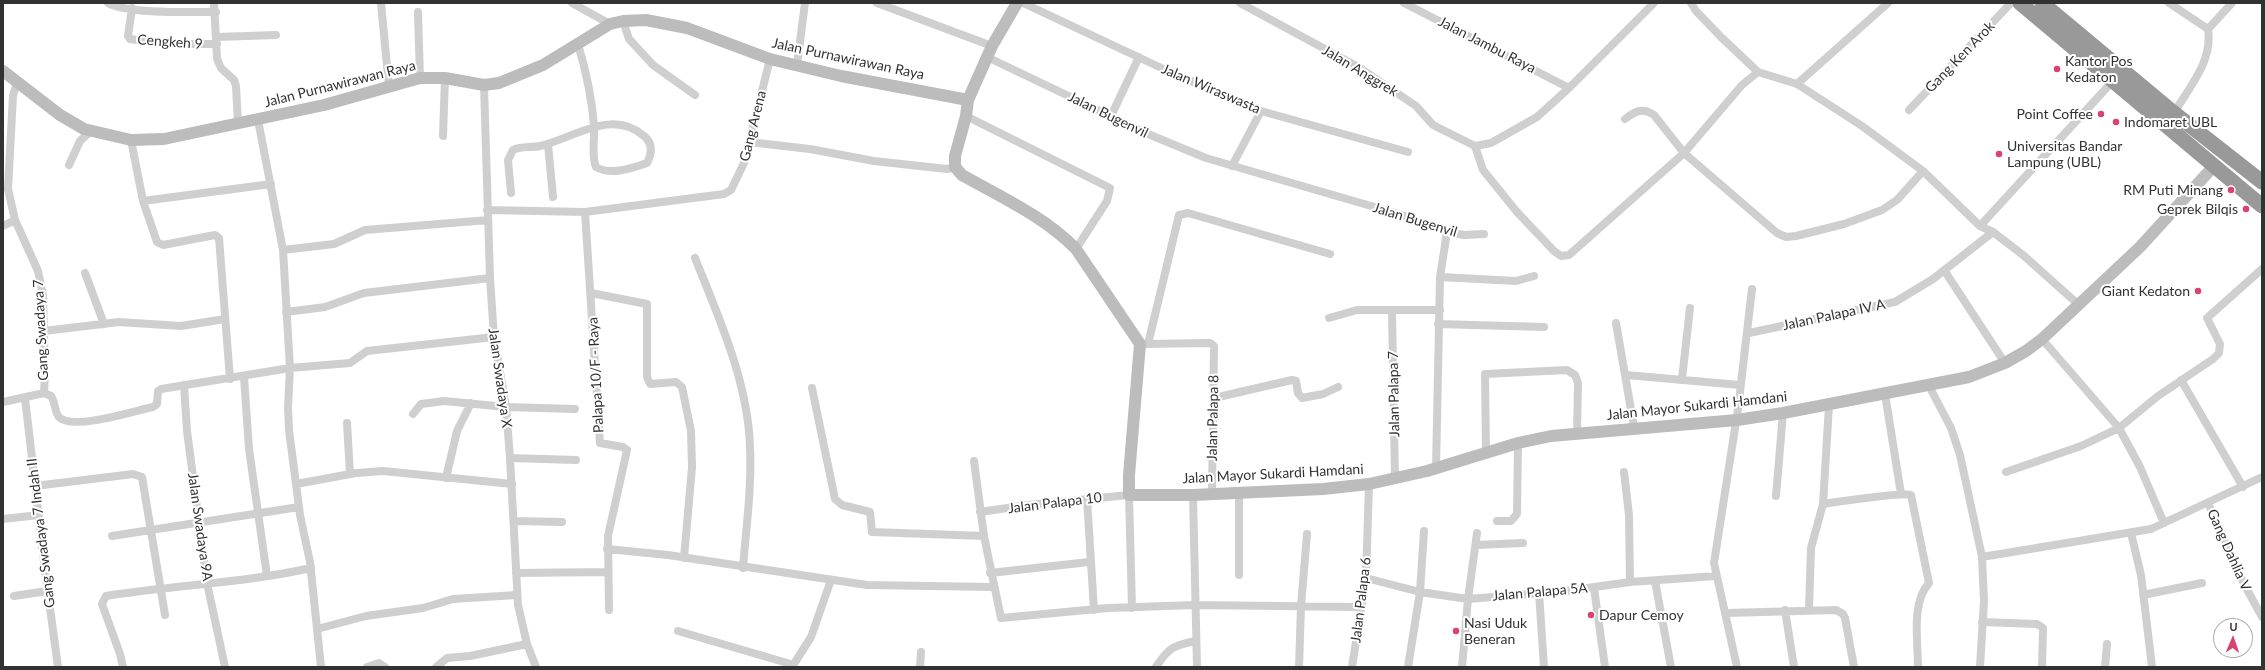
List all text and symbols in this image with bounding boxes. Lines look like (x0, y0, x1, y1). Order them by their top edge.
street label: Jalan Jambu Raya (1435, 13, 1539, 77)
street label: Gang Ken Arok (1922, 18, 1998, 96)
street label: Cengkeh 9 (137, 31, 203, 53)
street label: Jalan Purnawirawan Raya (770, 35, 926, 83)
street label: Jalan Anggrek (1319, 42, 1401, 100)
place label: Kantor Pos Kedaton (2065, 53, 2133, 86)
street label: Jalan Purnawirawan Raya (263, 57, 417, 111)
street label: Jalan Wiraswasta (1159, 61, 1263, 117)
marker: Kantor Pos Kedaton (2052, 64, 2062, 74)
street label: Jalan Bugenvil (1065, 88, 1151, 142)
street label: Gang Arena (736, 89, 770, 163)
place label: Point Coffee (2016, 106, 2093, 122)
marker: Point Coffee (2096, 109, 2106, 119)
place label: Indomaret UBL (2124, 114, 2217, 130)
marker: Indomaret UBL (2111, 117, 2121, 127)
place label: Universitas Bandar Lampung (UBL) (2007, 138, 2122, 170)
marker: Universitas Bandar Lampung (UBL) (1994, 149, 2004, 159)
place label: RM Puti Minang (2123, 182, 2223, 198)
marker: RM Puti Minang (2226, 185, 2236, 195)
street label: Jalan Bugenvil (1371, 199, 1459, 241)
place label: Geprek Bilqis (2157, 201, 2238, 217)
marker: Geprek Bilqis (2241, 204, 2251, 214)
street label: Gang Swadaya 7 (30, 279, 52, 381)
place label: Giant Kedaton (2102, 283, 2190, 299)
marker: Giant Kedaton (2193, 286, 2203, 296)
street label: Jalan Palapa IV A (1781, 296, 1887, 334)
street label: Palapa 10/F - Raya (585, 317, 607, 433)
street label: Jalan Swadaya X (485, 327, 515, 429)
street label: Jalan Palapa 7 (1385, 351, 1403, 437)
street label: Jalan Palapa 8 (1204, 375, 1222, 461)
street label: Jalan Mayor Sukardi Hamdani (1606, 388, 1788, 424)
street label: Gang Swadaya 7 Indah II (23, 457, 59, 609)
street label: Jalan Mayor Sukardi Hamdani (1182, 461, 1364, 487)
street label: Jalan Swadaya 9A (184, 472, 216, 582)
street label: Jalan Palapa 10 (1007, 489, 1103, 517)
street label: Gang Dahlia V (2203, 507, 2255, 593)
street label: Jalan Palapa 6 (1347, 556, 1375, 644)
street label: Jalan Palapa 5A (1492, 579, 1588, 605)
place label: Dapur Cemoy (1599, 607, 1684, 623)
marker: Dapur Cemoy (1586, 610, 1596, 620)
place label: Nasi Uduk Beneran (1464, 615, 1527, 648)
north arrow (2213, 618, 2253, 658)
text: U (2229, 620, 2238, 633)
marker: Nasi Uduk Beneran (1451, 626, 1461, 636)

